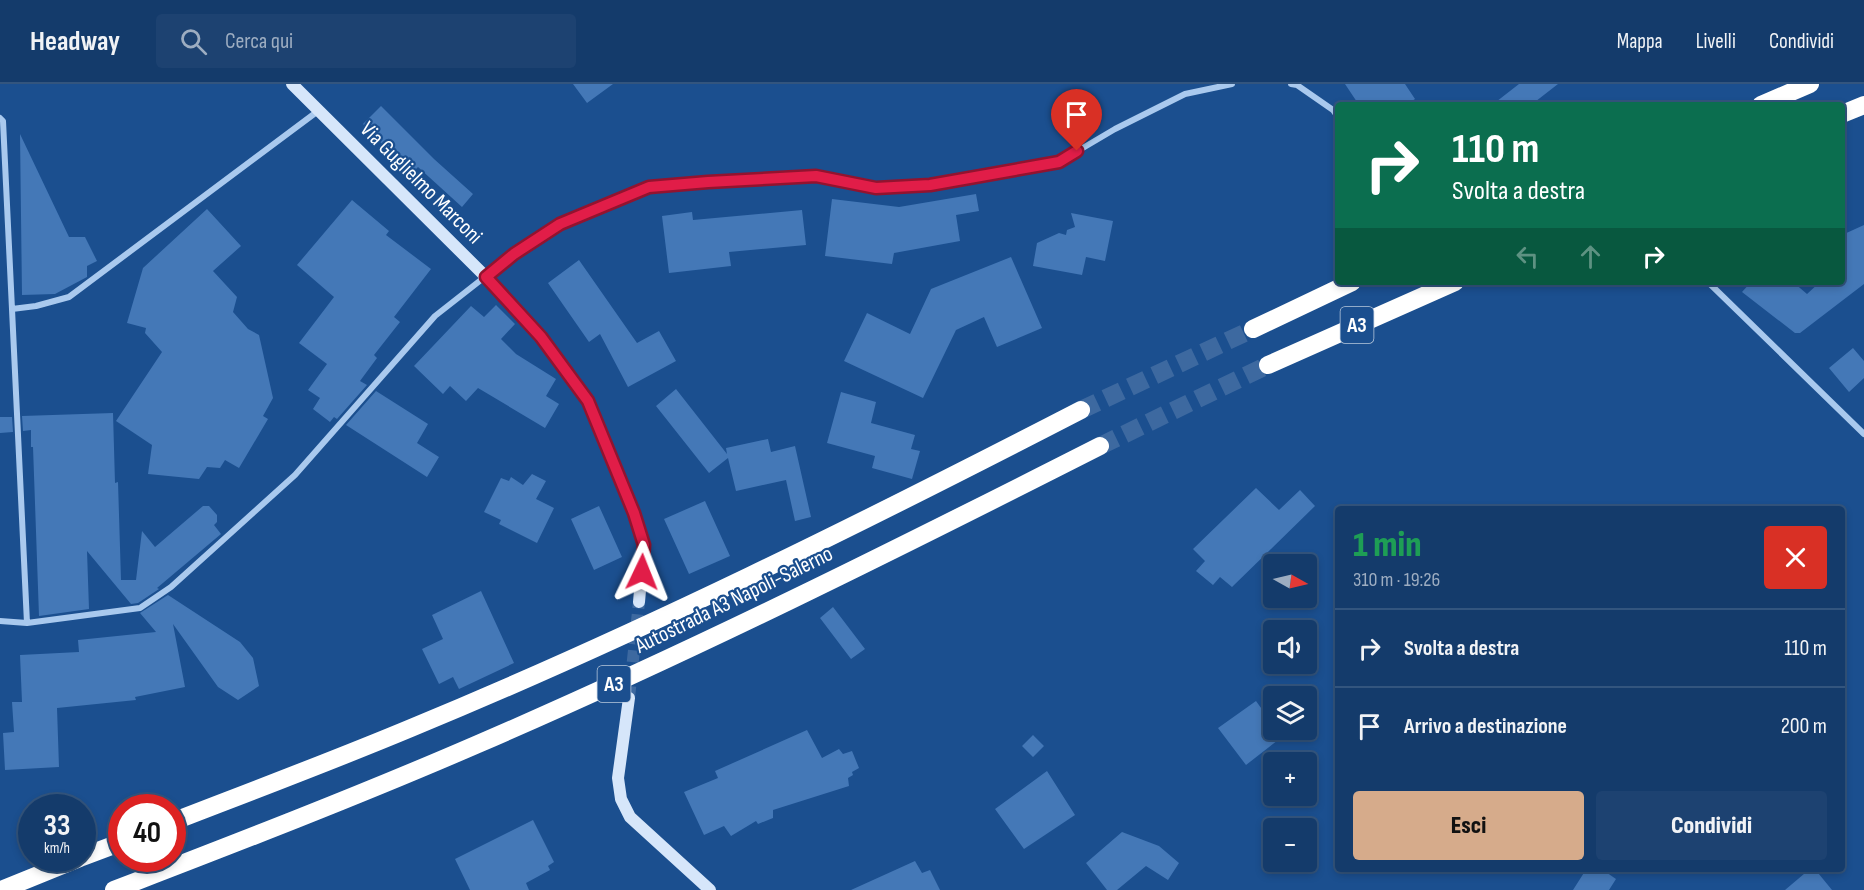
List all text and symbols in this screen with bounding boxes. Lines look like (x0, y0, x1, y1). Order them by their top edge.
search box (156, 14, 576, 68)
text: Headway (30, 25, 120, 58)
icon: search (177, 25, 210, 58)
text: Cerca qui (225, 28, 293, 55)
text: Mappa (1617, 29, 1663, 54)
text: Livelli (1696, 29, 1736, 54)
text: Condividi (1769, 29, 1834, 54)
pin (1051, 89, 1102, 151)
icon: arrive (1060, 98, 1093, 131)
street label: Via Guglielmo Marconi (354, 116, 488, 250)
text: 110 m (1452, 124, 1539, 175)
icon: right (1353, 126, 1431, 204)
text: Svolta a destra (1452, 175, 1585, 207)
icon: left (1511, 240, 1544, 273)
icon: ahead (1574, 240, 1607, 273)
icon: right (1637, 240, 1670, 273)
road number: A3 (1340, 307, 1374, 343)
text: 1 min (1353, 524, 1421, 567)
button: close (1764, 526, 1827, 589)
position arrow (610, 540, 674, 604)
street label: Autostrada A3 Napoli-Salerno (630, 540, 837, 660)
north arrow (1263, 554, 1317, 608)
map controls (1263, 554, 1317, 872)
text: 310 m · 19:26 (1353, 568, 1440, 592)
button: sound (1263, 620, 1317, 674)
icon: right (1353, 632, 1386, 665)
text: Svolta a destra (1404, 635, 1519, 662)
text: 110 m (1784, 635, 1827, 662)
road number: A3 (598, 666, 630, 702)
button: layers (1263, 686, 1317, 740)
icon: arrive (1353, 710, 1386, 743)
text: Arrivo a destinazione (1404, 713, 1567, 740)
text: 200 m (1781, 713, 1827, 740)
button: + (1263, 752, 1317, 806)
button: Esci (1353, 791, 1584, 860)
button: Condividi (1596, 791, 1827, 860)
speed limit sign: 40 (108, 794, 186, 872)
text: 33 (44, 808, 70, 844)
button: − (1263, 818, 1317, 872)
text: km/h (44, 839, 70, 858)

